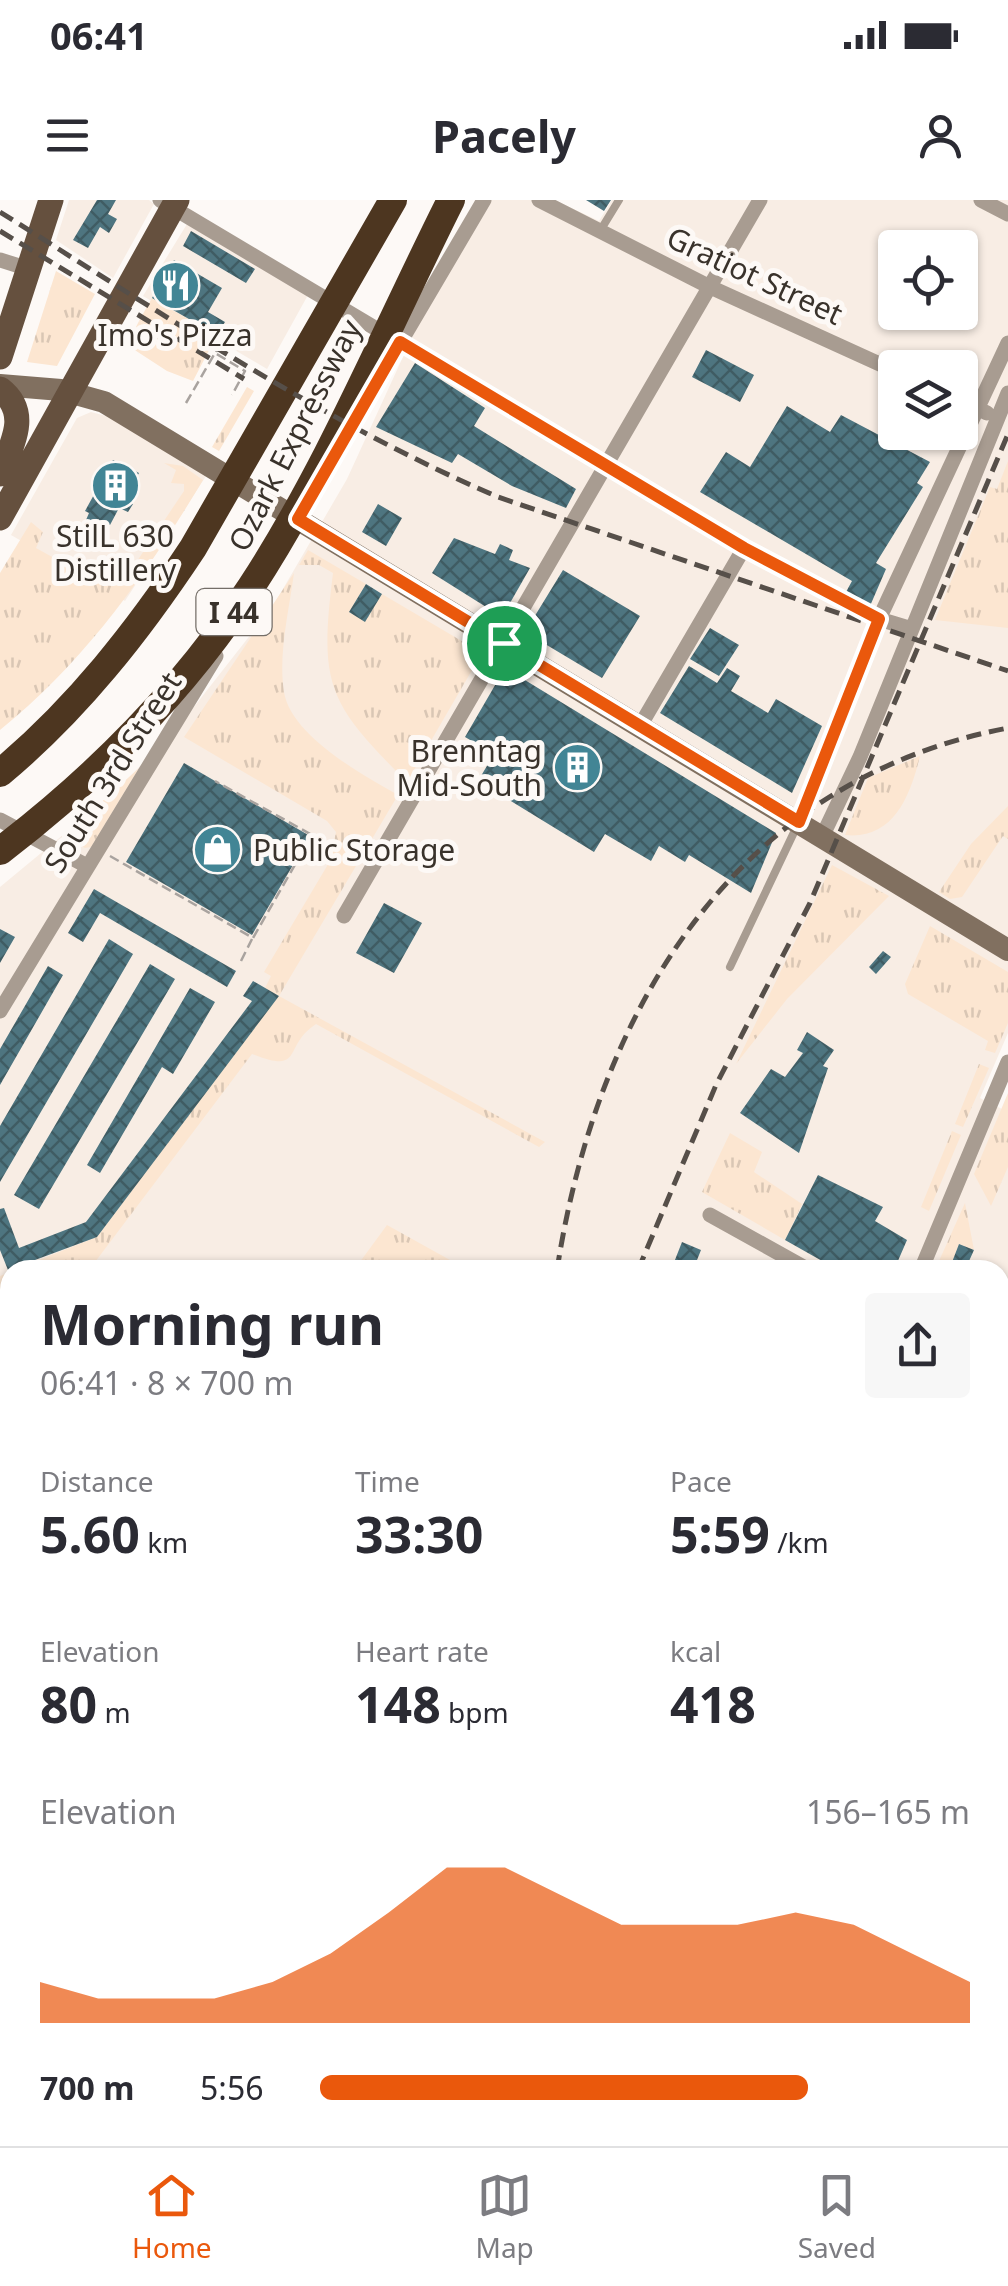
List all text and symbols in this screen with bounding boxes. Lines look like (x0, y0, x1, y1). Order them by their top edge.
text: 06:41 (50, 9, 148, 61)
text: Pacely (432, 105, 576, 166)
icon: menu (40, 108, 95, 163)
icon: person (913, 108, 968, 163)
street label: Gratiot Street (660, 216, 850, 334)
map controls (878, 230, 978, 450)
button: locate (878, 230, 978, 330)
restaurant icon: Imo's Pizza (149, 259, 201, 311)
street label: Ozark Expressway (218, 312, 370, 558)
place label: Imo's Pizza (97, 314, 253, 355)
button: layers (878, 350, 978, 450)
building icon: StilL 630 Distillery (89, 460, 141, 512)
place label: StilL 630 Distillery (54, 515, 177, 590)
road number: I 44 (196, 589, 272, 635)
pin (462, 601, 547, 686)
icon: arrive (477, 616, 532, 671)
street label: South 3rd Street (34, 664, 190, 880)
place label: Brenntag Mid-South (396, 730, 542, 805)
building icon: Brenntag Mid-South (551, 741, 603, 793)
shop icon: Public Storage (192, 823, 244, 875)
place label: Public Storage (253, 829, 455, 870)
text: Morning run (40, 1286, 384, 1361)
button: share (865, 1293, 970, 1398)
text: 06:41 · 8 × 700 m (40, 1361, 293, 1404)
text: Distance (40, 1462, 153, 1500)
text: Time (355, 1462, 420, 1500)
text: Pace (670, 1462, 732, 1500)
text: 5.60 (40, 1500, 140, 1568)
text: 33:30 (355, 1500, 483, 1568)
text: 5:59 (670, 1500, 770, 1568)
text: km (140, 1523, 188, 1561)
text: /km (770, 1523, 829, 1561)
text: Elevation (40, 1632, 160, 1670)
text: Heart rate (355, 1632, 489, 1670)
text: kcal (670, 1632, 721, 1670)
text: 80 (40, 1670, 97, 1738)
text: 148 (355, 1670, 441, 1738)
text: 418 (670, 1670, 756, 1738)
text: m (97, 1693, 131, 1731)
text: bpm (441, 1693, 509, 1731)
text: Elevation (40, 1790, 177, 1833)
text: 156–165 m (806, 1790, 970, 1833)
text: 700 m (40, 2066, 134, 2109)
text: 5:56 (200, 2066, 264, 2109)
tab: Home (132, 2168, 212, 2266)
tab: Map (476, 2168, 534, 2266)
tab: Saved (798, 2168, 876, 2266)

